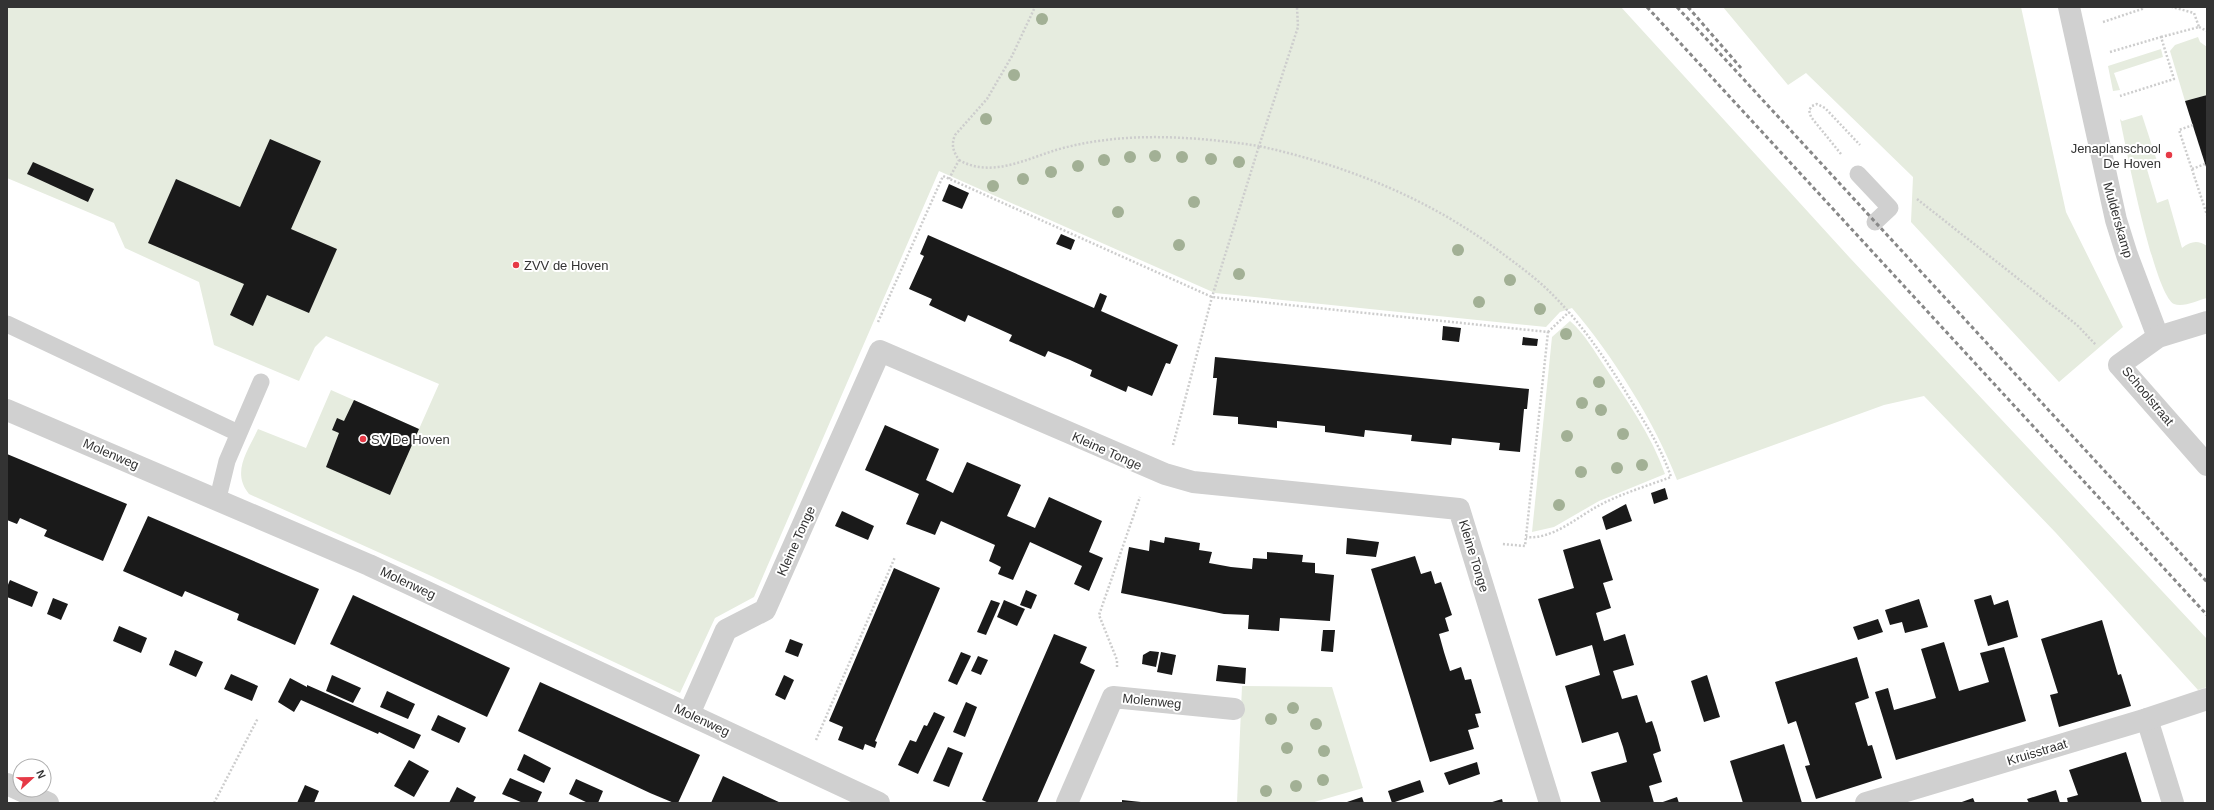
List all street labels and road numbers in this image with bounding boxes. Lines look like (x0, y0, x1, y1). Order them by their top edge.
street label: Mulderskamp (2100, 180, 2136, 260)
street label: Schoolstraat (2119, 363, 2177, 429)
street label: Kleine Tonge (1070, 429, 1144, 473)
street label: Molenweg (81, 436, 141, 472)
street label: Kleine Tonge (774, 504, 818, 578)
street label: Kleine Tonge (1456, 518, 1492, 594)
street label: Molenweg (378, 564, 438, 602)
street label: Molenweg (1122, 690, 1182, 712)
street label: Molenweg (672, 701, 732, 739)
street label: Kruisstraat (2005, 736, 2069, 768)

